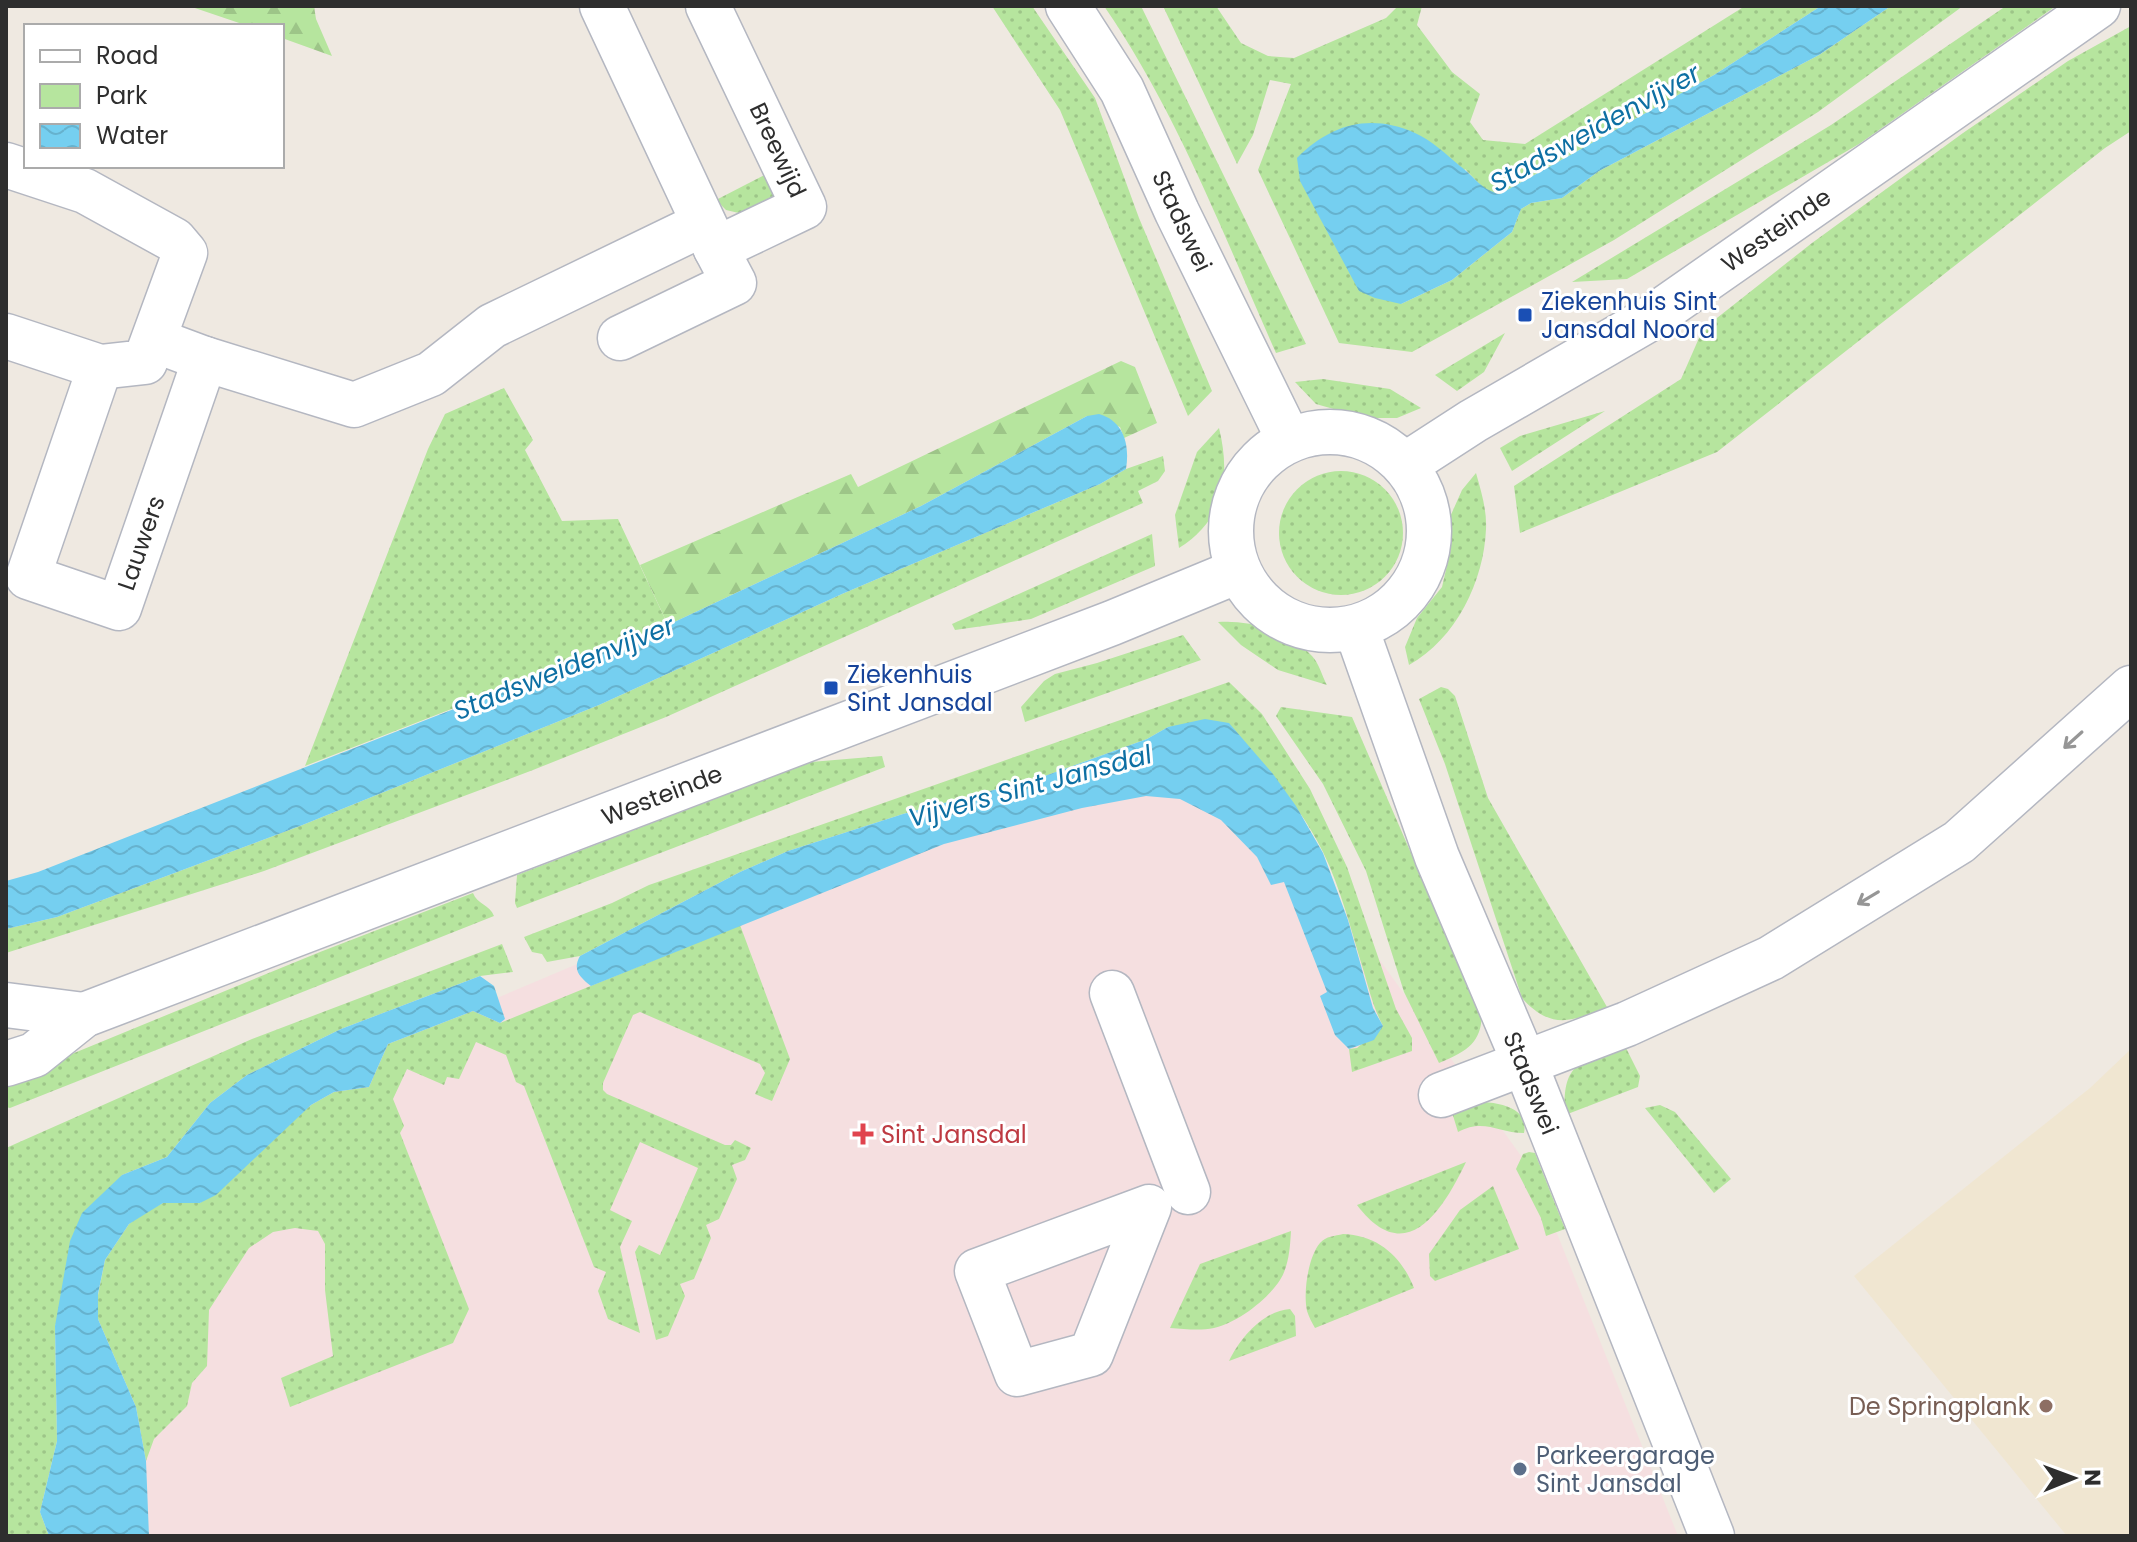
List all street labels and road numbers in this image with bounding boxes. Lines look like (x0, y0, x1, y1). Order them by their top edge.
street label: Breewijd (742, 97, 814, 203)
street label: Stadswei (1144, 165, 1220, 277)
street label: Westeinde (1715, 180, 1837, 280)
street label: Lauwers (109, 491, 173, 595)
street label: Westeinde (597, 757, 727, 833)
street label: Stadswei (1495, 1027, 1567, 1139)

